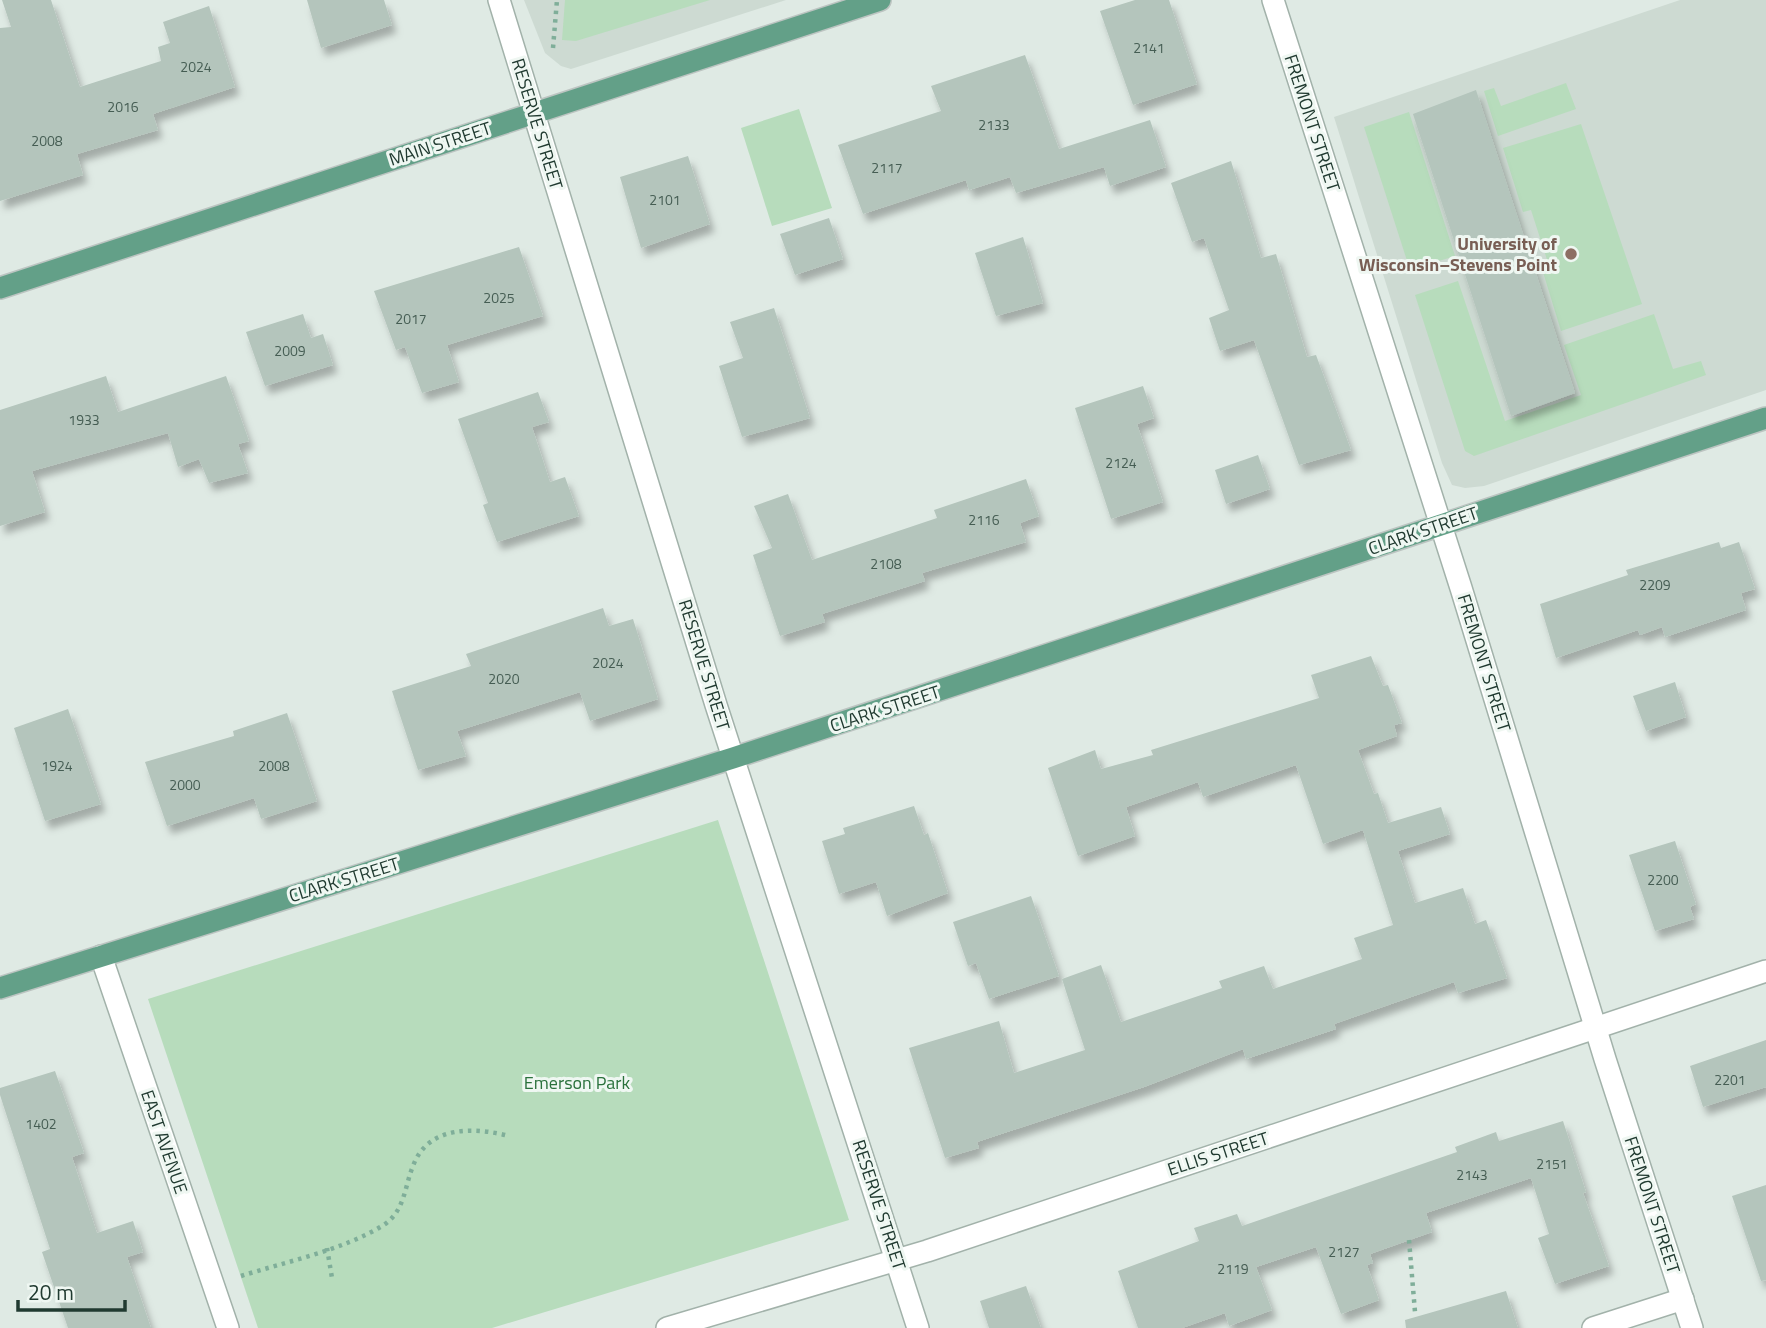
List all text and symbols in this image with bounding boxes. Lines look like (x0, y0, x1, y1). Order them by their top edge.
house number: 2141 (1133, 37, 1165, 58)
street label: FREMONT STREET (1278, 51, 1348, 195)
street label: RESERVE STREET (505, 55, 570, 193)
house number: 2024 (180, 56, 212, 77)
house number: 2016 (107, 96, 139, 117)
street label: MAIN STREET (385, 114, 495, 173)
house number: 2133 (978, 114, 1010, 135)
house number: 2008 (31, 130, 63, 151)
house number: 2117 (871, 157, 903, 178)
house number: 2101 (649, 189, 681, 210)
place label: University of Wisconsin–Stevens Point (1359, 230, 1558, 278)
marker: University of Wisconsin–Stevens Point (1563, 246, 1579, 262)
house number: 2025 (483, 287, 515, 308)
house number: 2017 (395, 308, 427, 329)
house number: 2009 (274, 340, 306, 361)
house number: 1933 (68, 409, 100, 430)
house number: 2124 (1105, 452, 1137, 473)
street label: CLARK STREET (1364, 499, 1482, 562)
house number: 2116 (968, 509, 1000, 530)
house number: 2108 (870, 553, 902, 574)
house number: 2209 (1639, 574, 1671, 595)
street label: FREMONT STREET (1451, 591, 1518, 736)
street label: RESERVE STREET (672, 596, 737, 734)
house number: 2024 (592, 652, 624, 673)
house number: 2020 (488, 668, 520, 689)
street label: CLARK STREET (826, 678, 944, 739)
house number: 1924 (41, 755, 73, 776)
house number: 2008 (258, 755, 290, 776)
house number: 2000 (169, 774, 201, 795)
street label: CLARK STREET (285, 850, 403, 909)
house number: 2200 (1647, 869, 1679, 890)
park label: Emerson Park (524, 1069, 631, 1096)
house number: 2201 (1714, 1069, 1746, 1090)
street label: EAST AVENUE (134, 1086, 195, 1197)
house number: 1402 (25, 1113, 57, 1134)
street label: ELLIS STREET (1164, 1124, 1272, 1183)
street label: FREMONT STREET (1618, 1133, 1688, 1277)
street label: RESERVE STREET (846, 1136, 913, 1274)
house number: 2151 (1536, 1153, 1568, 1174)
house number: 2143 (1456, 1164, 1488, 1185)
house number: 2127 (1328, 1241, 1360, 1262)
house number: 2119 (1217, 1258, 1249, 1279)
scale bar (18, 1268, 124, 1312)
text: 20 m (28, 1276, 74, 1308)

